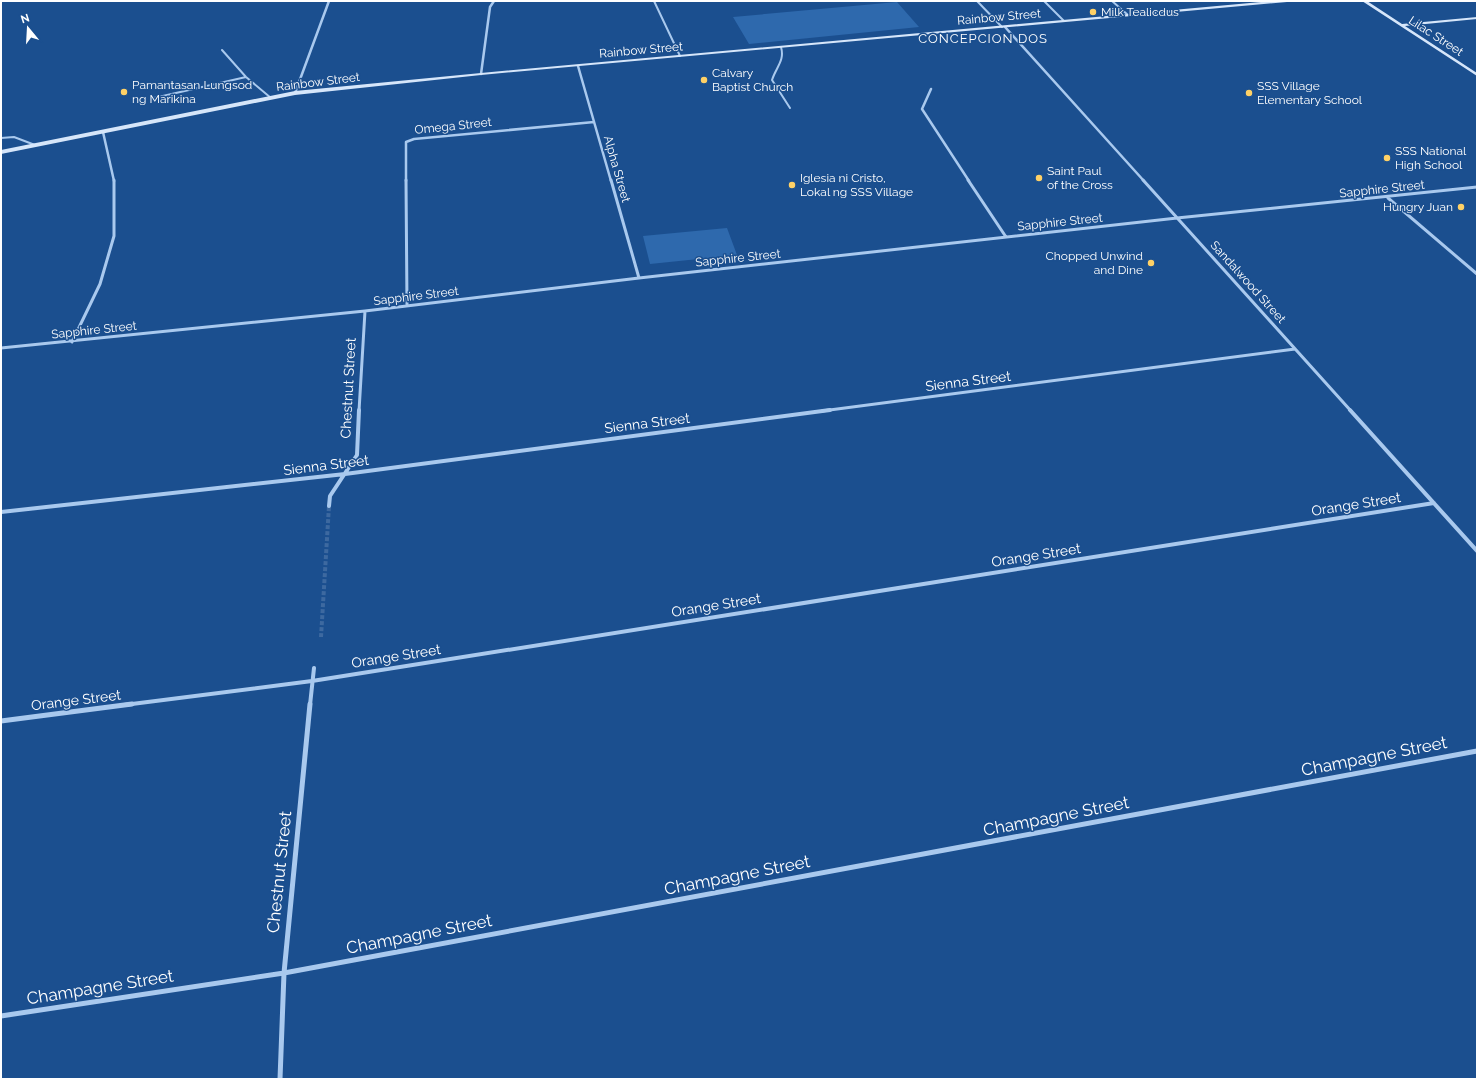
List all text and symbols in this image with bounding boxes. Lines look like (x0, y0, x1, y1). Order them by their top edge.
place label: Milk Tealicdus (1101, 5, 1179, 19)
street label: Rainbow Street (957, 6, 1041, 28)
marker: Milk Tealicdus (1088, 7, 1098, 17)
north arrow (8, 8, 48, 48)
text: N (19, 11, 31, 26)
street label: Lilac Street (1406, 13, 1466, 59)
district label: CONCEPCION DOS (918, 31, 1048, 46)
street label: Rainbow Street (599, 39, 683, 61)
place label: Calvary Baptist Church (712, 66, 793, 94)
street label: Rainbow Street (275, 70, 361, 94)
marker: Calvary Baptist Church (699, 75, 709, 85)
place label: Pamantasan Lungsod ng Marikina (132, 78, 252, 106)
place label: SSS Village Elementary School (1257, 79, 1363, 107)
marker: Pamantasan Lungsod ng Marikina (119, 87, 129, 97)
marker: SSS Village Elementary School (1244, 88, 1254, 98)
street label: Omega Street (414, 115, 492, 137)
street label: Alpha Street (601, 134, 633, 204)
place label: SSS National High School (1395, 144, 1467, 172)
marker: SSS National High School (1382, 153, 1392, 163)
place label: Saint Paul of the Cross (1047, 164, 1113, 192)
place label: Iglesia ni Cristo, Lokal ng SSS Village (800, 171, 913, 199)
marker: Saint Paul of the Cross (1034, 173, 1044, 183)
street label: Sapphire Street (1339, 178, 1425, 200)
marker: Iglesia ni Cristo, Lokal ng SSS Village (787, 180, 797, 190)
place label: Hungry Juan (1383, 200, 1453, 214)
marker: Hungry Juan (1456, 202, 1466, 212)
street label: Sapphire Street (1017, 211, 1103, 233)
street label: Sandalwood Street (1208, 238, 1288, 326)
street label: Sapphire Street (695, 247, 781, 269)
place label: Chopped Unwind and Dine (1046, 249, 1143, 277)
marker: Chopped Unwind and Dine (1146, 258, 1156, 268)
street label: Sapphire Street (373, 284, 459, 308)
street label: Sapphire Street (51, 319, 137, 341)
street label: Chestnut Street (337, 337, 359, 439)
street label: Sienna Street (924, 368, 1012, 394)
street label: Sienna Street (603, 410, 691, 436)
street label: Sienna Street (282, 452, 370, 478)
street label: Orange Street (1310, 489, 1402, 519)
street label: Orange Street (990, 540, 1082, 570)
street label: Orange Street (670, 590, 762, 620)
street label: Orange Street (350, 641, 442, 671)
street label: Orange Street (30, 687, 122, 713)
street label: Champagne Street (1299, 732, 1449, 780)
street label: Champagne Street (981, 792, 1131, 840)
street label: Chestnut Street (263, 810, 295, 934)
street label: Champagne Street (662, 851, 812, 899)
street label: Champagne Street (344, 910, 494, 958)
street label: Champagne Street (25, 965, 175, 1008)

